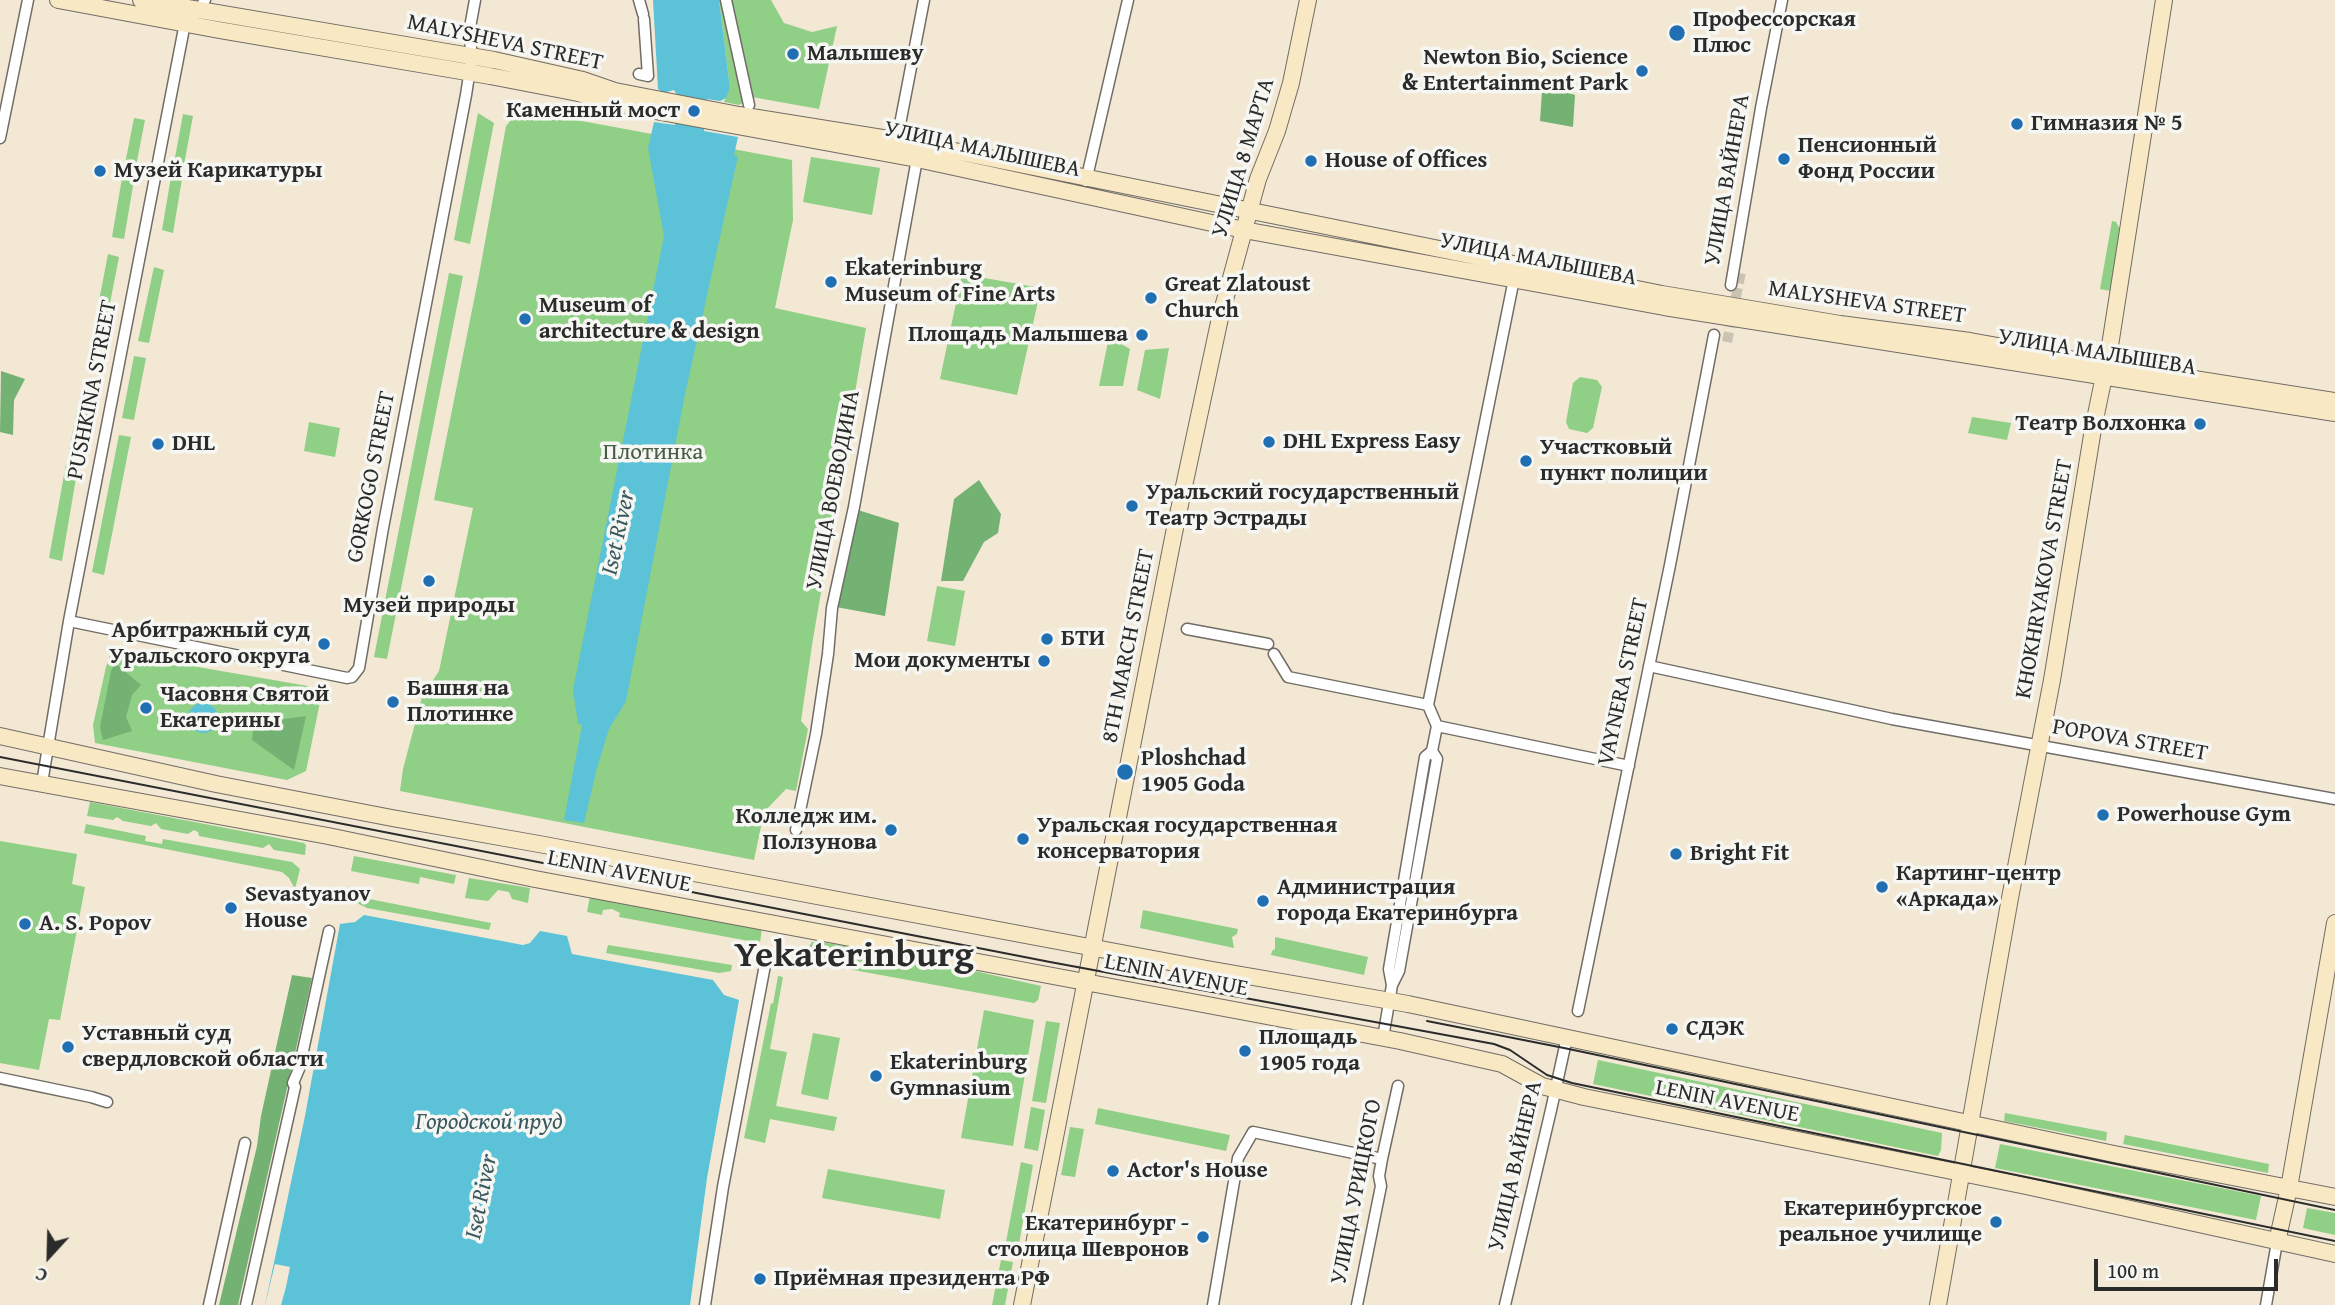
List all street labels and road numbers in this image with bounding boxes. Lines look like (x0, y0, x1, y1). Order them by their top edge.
street label: MALYSHEVA STREET (405, 9, 605, 77)
street label: УЛИЦА 8 МАРТА (1207, 75, 1281, 241)
street label: УЛИЦА ВАЙНЕРА (1699, 92, 1757, 268)
street label: УЛИЦА МАЛЫШЕВА (881, 116, 1083, 184)
street label: УЛИЦА МАЛЫШЕВА (1437, 227, 1639, 293)
street label: MALYSHEVA STREET (1766, 275, 1968, 331)
street label: PUSHKINA STREET (62, 298, 124, 482)
street label: УЛИЦА МАЛЫШЕВА (1996, 324, 2198, 382)
street label: УЛИЦА ВОЕВОДИНА (801, 388, 867, 592)
street label: GORKOGO STREET (342, 389, 402, 565)
street label: KHOKHRYAKOVA STREET (2010, 457, 2080, 701)
street label: 8TH MARCH STREET (1097, 547, 1161, 745)
street label: VAYNERA STREET (1593, 596, 1655, 768)
street label: POPOVA STREET (2050, 714, 2210, 768)
street label: LENIN AVENUE (545, 845, 693, 899)
street label: LENIN AVENUE (1102, 949, 1250, 1003)
street label: LENIN AVENUE (1653, 1075, 1801, 1129)
street label: УЛИЦА ВАЙНЕРА (1483, 1078, 1549, 1254)
street label: УЛИЦА УРИЦКОГО (1326, 1097, 1388, 1287)

